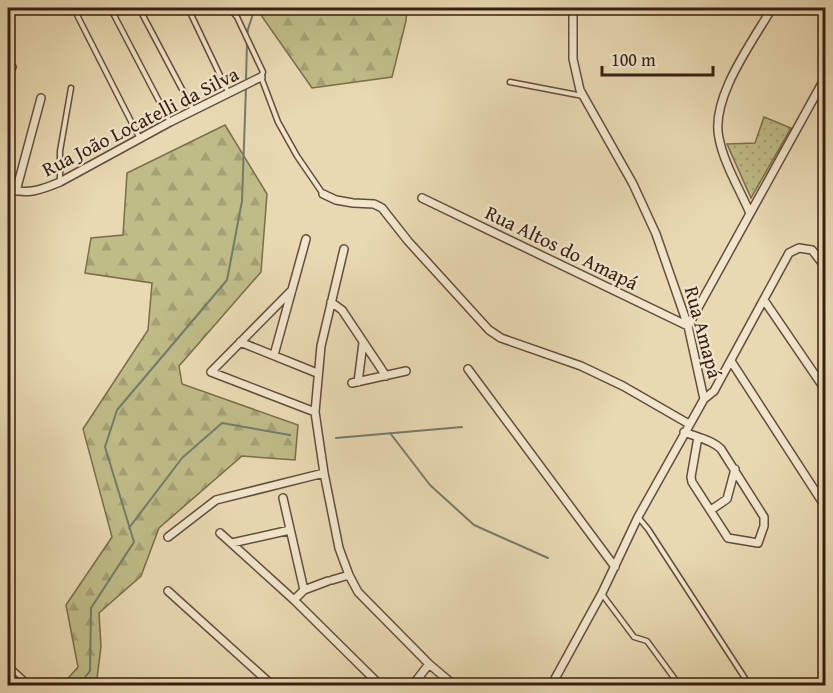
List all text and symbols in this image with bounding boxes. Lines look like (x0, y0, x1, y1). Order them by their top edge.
scale bar (602, 39, 713, 77)
text: 100 m (611, 46, 656, 73)
street label: Rua João Locatelli da Silva (37, 59, 244, 183)
street label: Rua Altos do Amapá (481, 197, 644, 297)
street label: Rua Amapá (678, 283, 730, 382)

